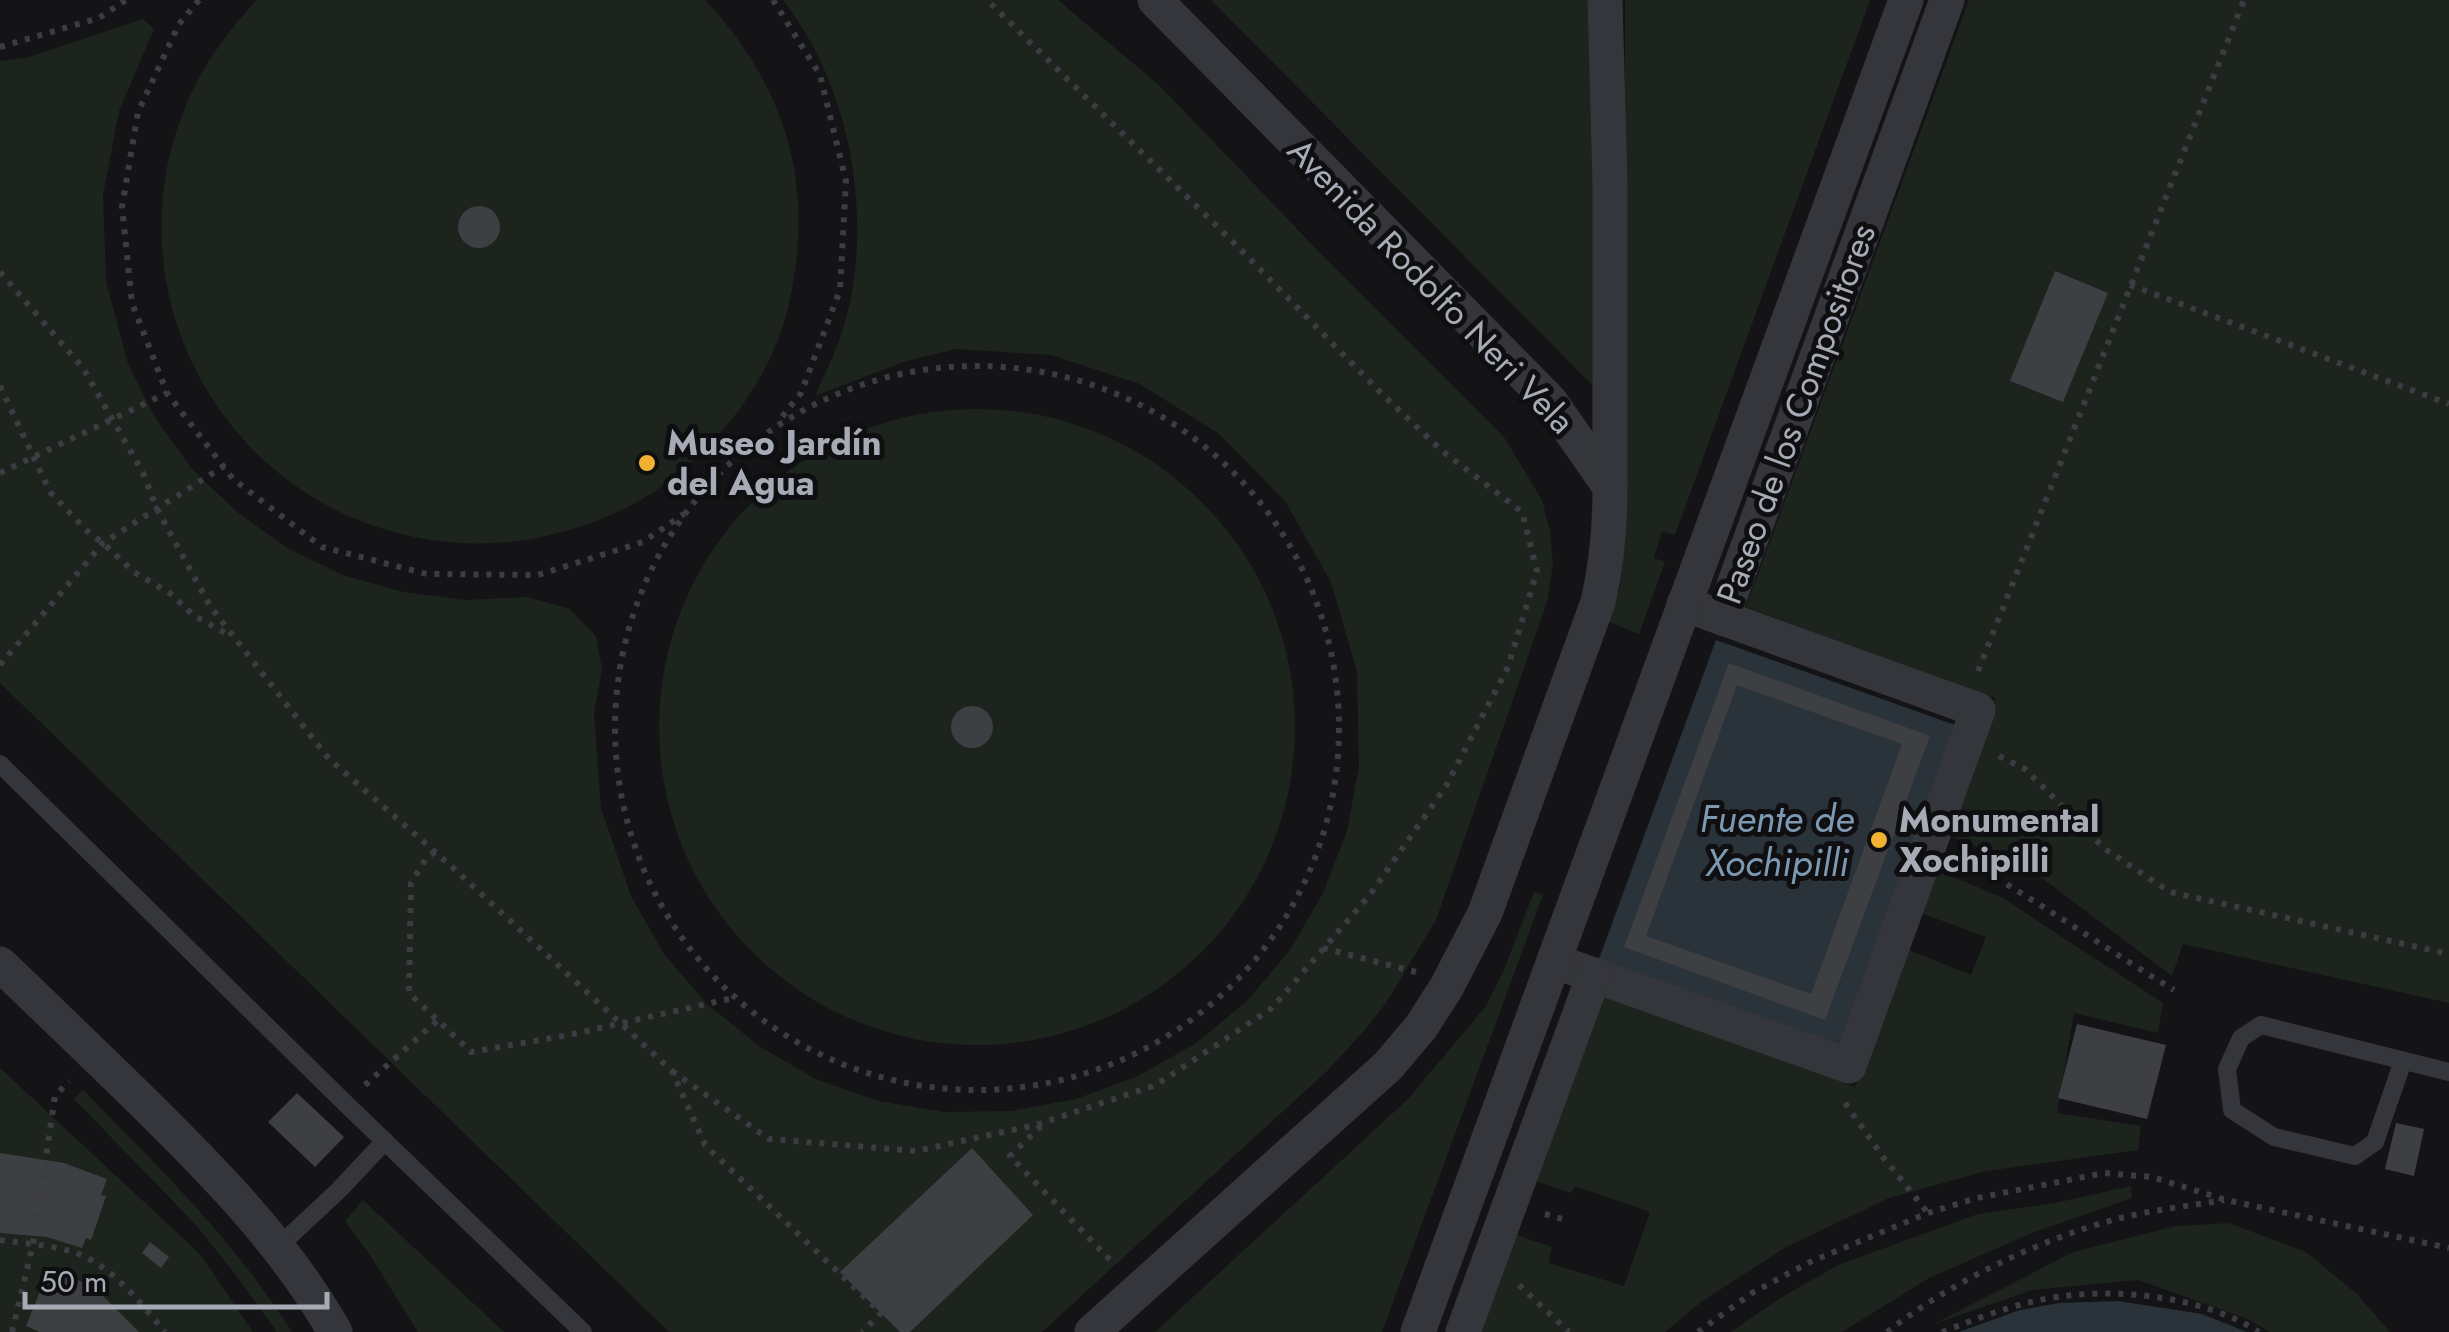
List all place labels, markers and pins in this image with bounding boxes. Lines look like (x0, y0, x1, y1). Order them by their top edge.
place label: Museo Jardín del Agua (667, 418, 882, 508)
marker: Museo Jardín del Agua (636, 452, 658, 474)
place label: Monumental Xochipilli (1899, 795, 2099, 885)
marker: Monumental Xochipilli (1868, 829, 1890, 851)

